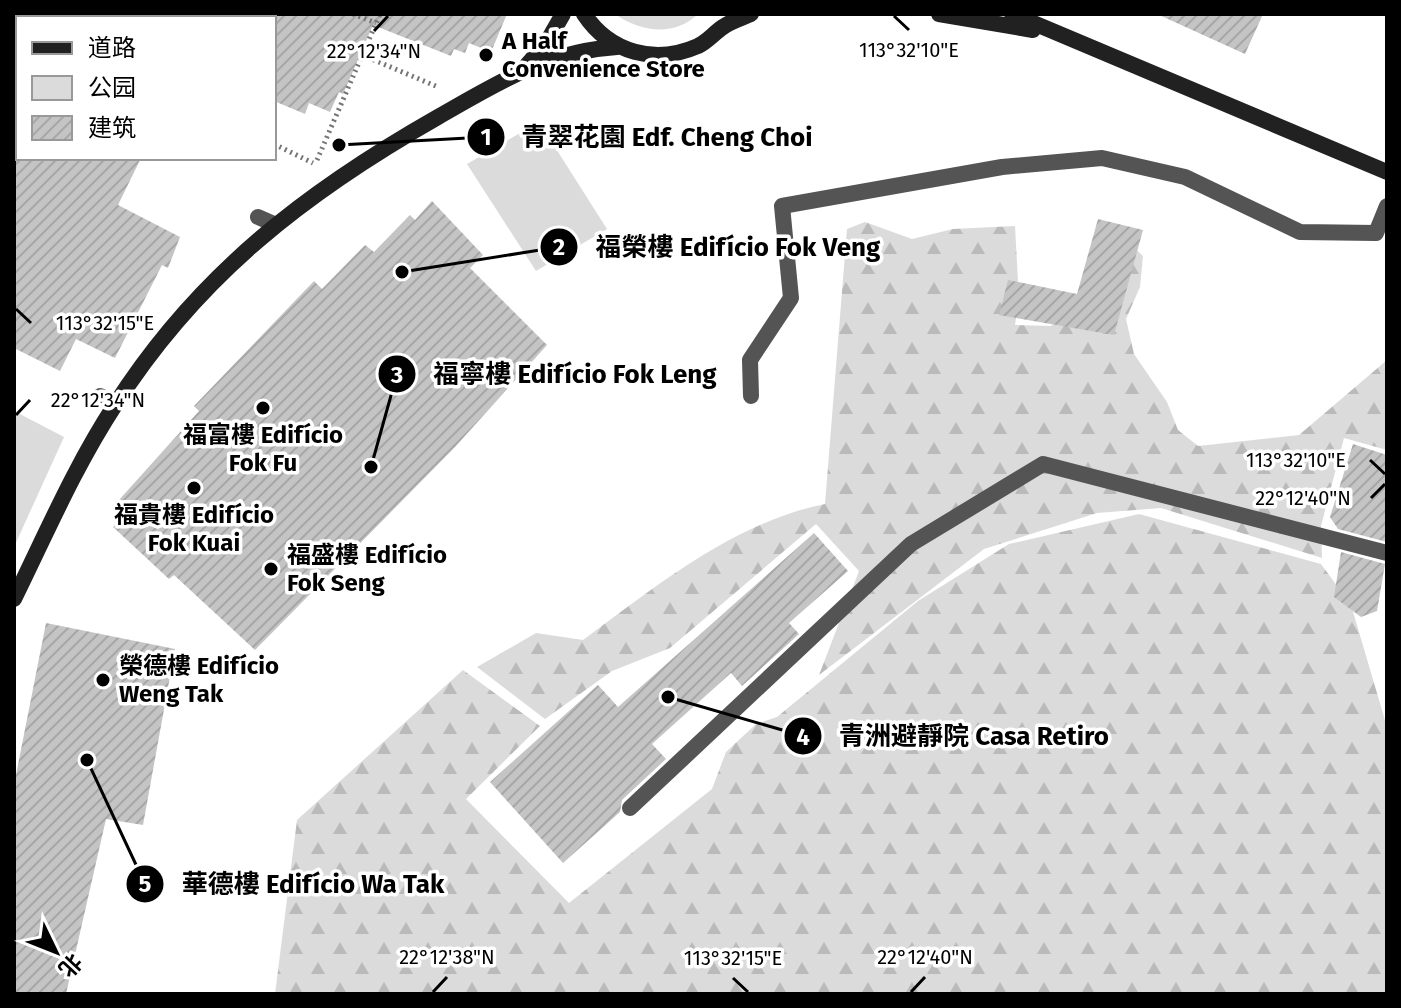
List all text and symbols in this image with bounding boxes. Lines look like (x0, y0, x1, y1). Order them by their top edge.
legend (16, 16, 276, 160)
place label: A Half Convenience Store (501, 27, 705, 83)
text: 道路 (88, 34, 136, 62)
text: 113°32'10"E (859, 38, 959, 62)
text: 22°12'34"N (327, 39, 421, 63)
marker: A Half Convenience Store (477, 46, 495, 64)
text: 公园 (88, 74, 136, 102)
callout: 青翠花園 Edf. Cheng Choi (466, 112, 829, 162)
text: 建筑 (88, 114, 136, 142)
text: 青翠花園 Edf. Cheng Choi (521, 122, 813, 153)
text: 1 (480, 123, 492, 151)
callout: 福榮樓 Edifício Fok Veng (539, 222, 896, 272)
text: 福榮樓 Edifício Fok Veng (596, 232, 881, 263)
text: 2 (553, 233, 565, 261)
text: 113°32'15"E (56, 311, 154, 335)
callout: 福寧樓 Edifício Fok Leng (377, 349, 733, 399)
text: 福寧樓 Edifício Fok Leng (433, 359, 717, 390)
text: 3 (390, 361, 403, 389)
text: 22°12'34"N (51, 388, 145, 412)
marker: 福富樓 Edifício Fok Fu (254, 399, 272, 417)
place label: 福富樓 Edifício Fok Fu (183, 421, 343, 477)
text: 113°32'10"E (1246, 448, 1346, 472)
marker: 福貴樓 Edifício Fok Kuai (185, 479, 203, 497)
text: 22°12'40"N (1255, 486, 1351, 510)
place label: 福貴樓 Edifício Fok Kuai (114, 501, 274, 557)
place label: 福盛樓 Edifício Fok Seng (287, 541, 447, 597)
marker: 福盛樓 Edifício Fok Seng (262, 560, 280, 578)
place label: 榮德樓 Edifício Weng Tak (119, 652, 279, 708)
marker: 榮德樓 Edifício Weng Tak (94, 671, 112, 689)
callout: 青洲避靜院 Casa Retiro (783, 711, 1125, 761)
text: 青洲避靜院 Casa Retiro (839, 721, 1109, 752)
text: 4 (796, 723, 810, 751)
callout: 華德樓 Edifício Wa Tak (125, 859, 460, 909)
text: 華德樓 Edifício Wa Tak (182, 869, 445, 900)
text: 5 (139, 870, 152, 898)
north arrow (16, 912, 96, 992)
text: 22°12'38"N (399, 945, 495, 969)
text: 22°12'40"N (877, 945, 973, 969)
text: 113°32'15"E (684, 946, 782, 970)
text: 北 (53, 948, 88, 983)

